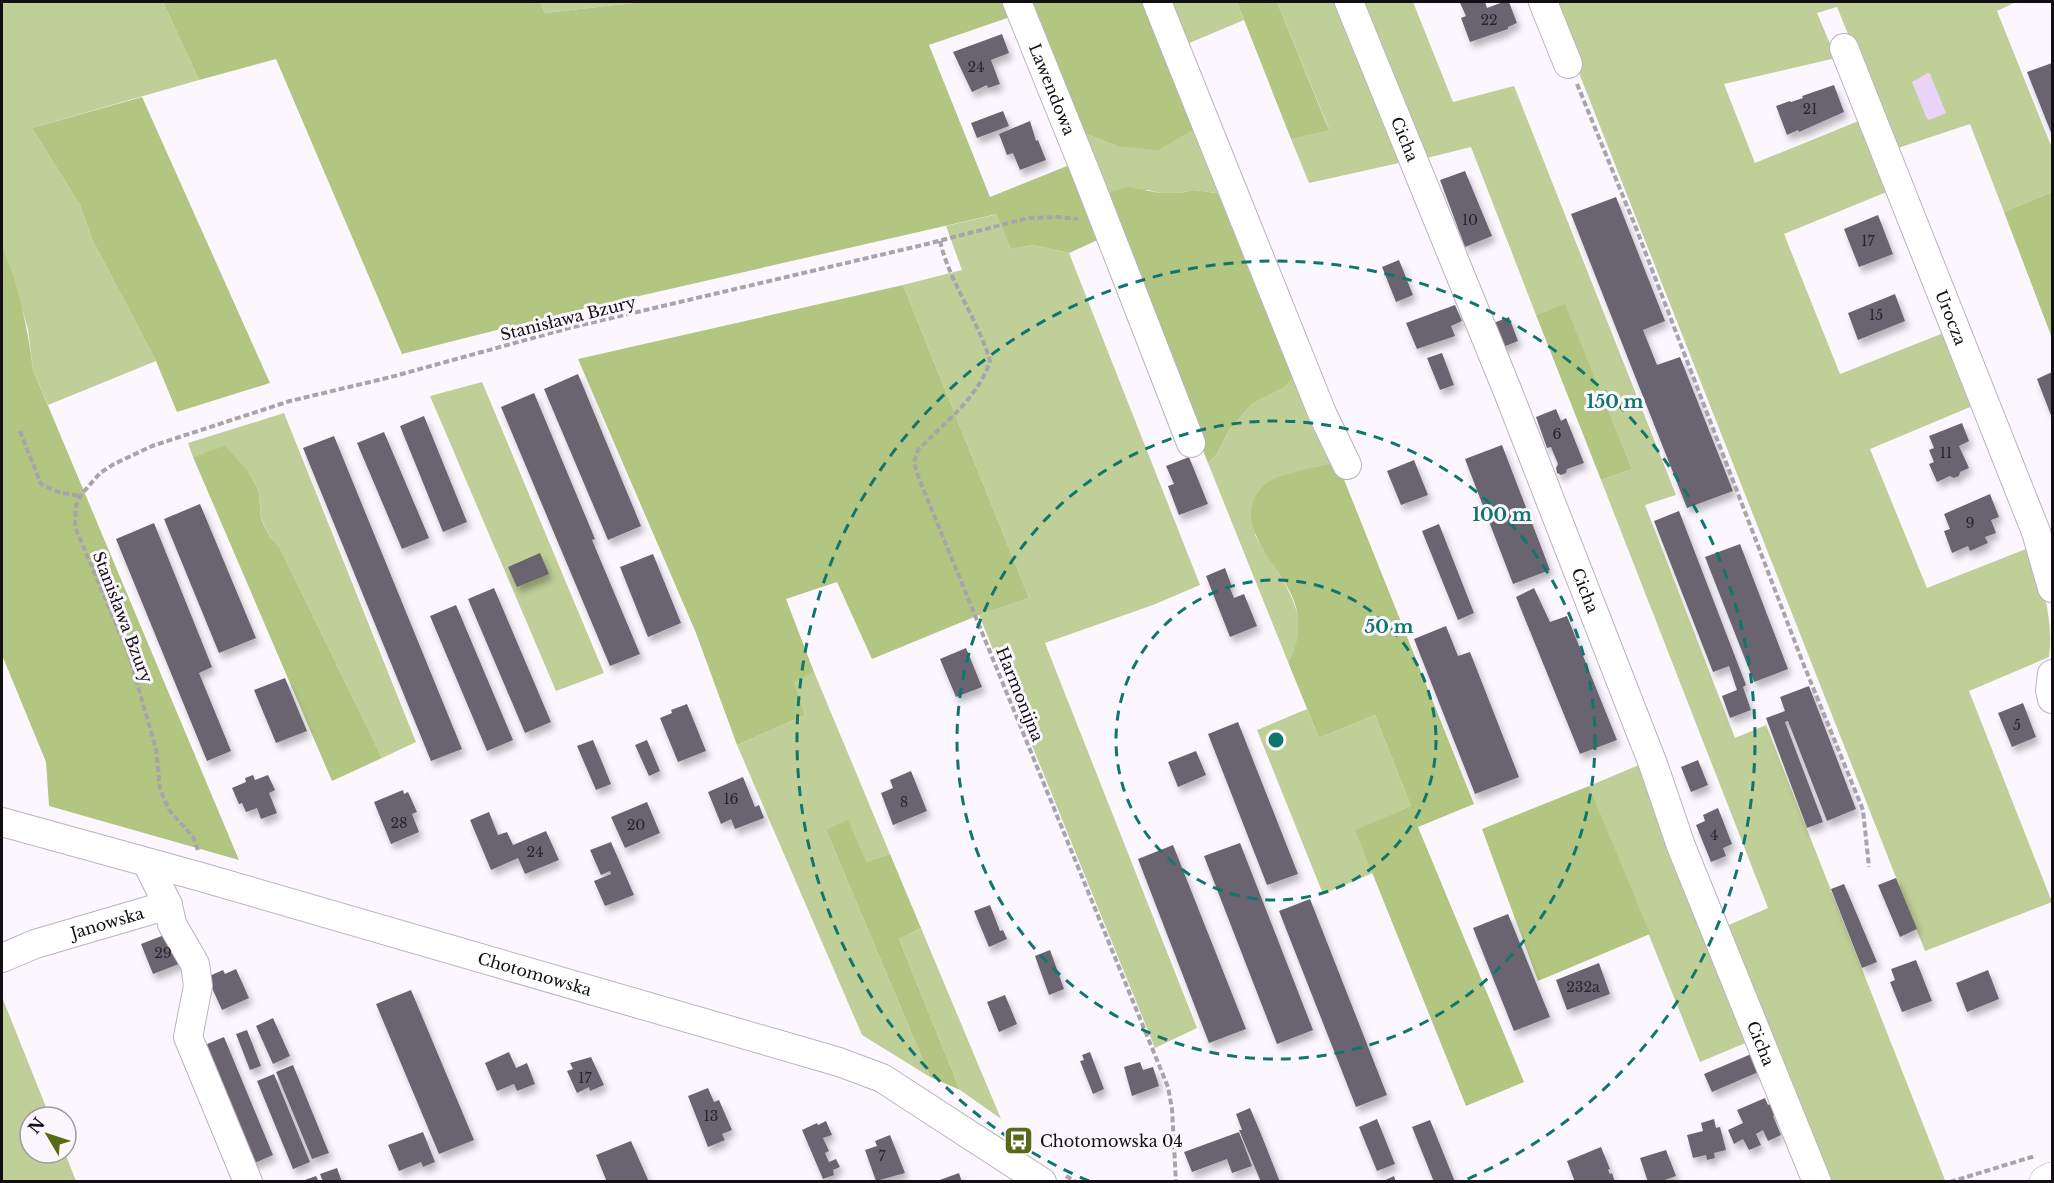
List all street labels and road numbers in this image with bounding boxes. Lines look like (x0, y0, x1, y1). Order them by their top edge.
street label: Lawendowa (1025, 40, 1080, 138)
street label: Cicha (1387, 114, 1423, 165)
street label: Urocza (1931, 287, 1971, 348)
street label: Stanisława Bzury (498, 291, 639, 345)
street label: Stanisława Bzury (89, 549, 158, 686)
street label: Cicha (1567, 565, 1603, 616)
street label: Harmonijna (992, 644, 1048, 744)
street label: Janowska (66, 903, 146, 944)
street label: Chotomowska (475, 948, 594, 1000)
street label: Cicha (1743, 1018, 1779, 1069)

